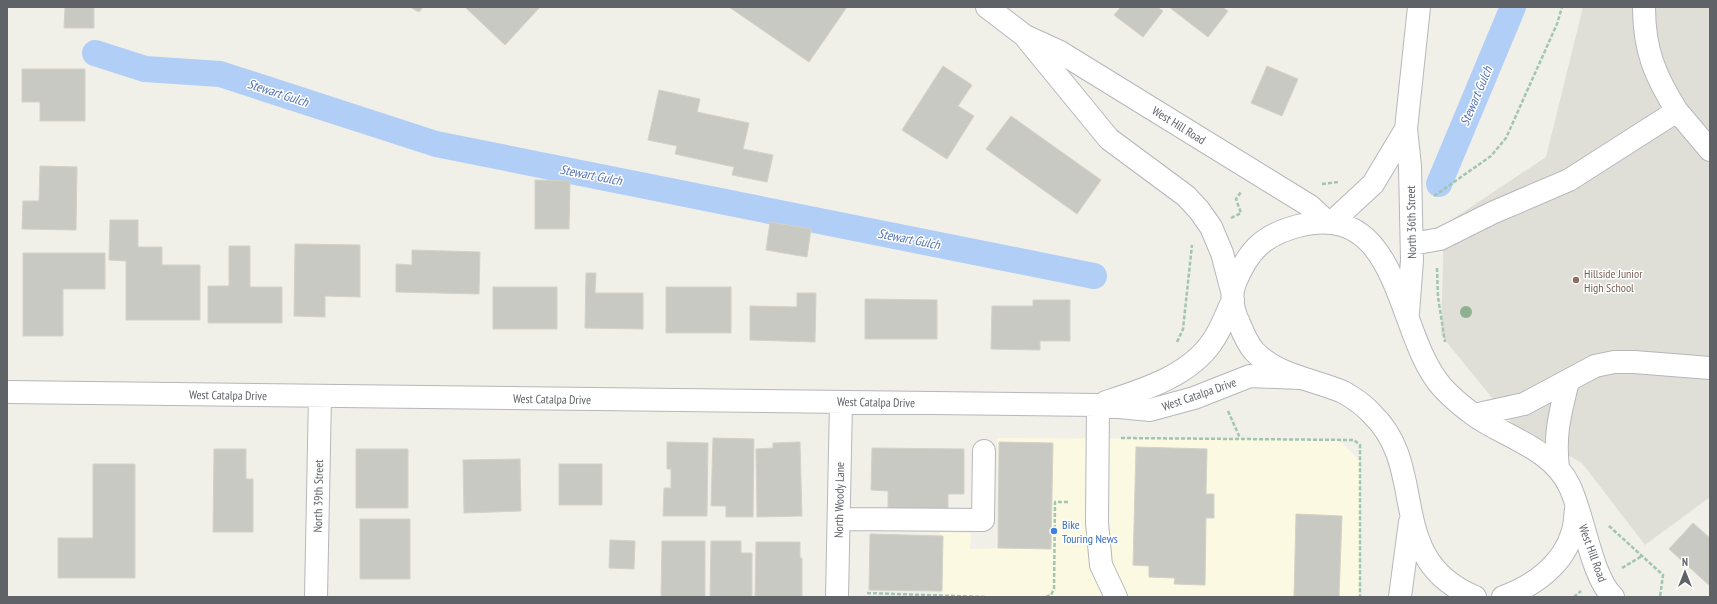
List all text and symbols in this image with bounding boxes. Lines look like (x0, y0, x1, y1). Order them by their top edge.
water label: Stewart Gulch (1456, 63, 1497, 128)
water label: Stewart Gulch (246, 75, 312, 111)
street label: West Hill Road (1150, 103, 1208, 147)
water label: Stewart Gulch (559, 161, 625, 190)
street label: North 36th Street (1403, 185, 1419, 259)
water label: Stewart Gulch (877, 225, 943, 254)
place label: Hillside Junior High School (1584, 266, 1643, 295)
marker: Hillside Junior High School (1571, 275, 1581, 285)
street label: West Catalpa Drive (1160, 374, 1238, 414)
street label: West Catalpa Drive (189, 387, 267, 403)
street label: West Catalpa Drive (513, 391, 591, 407)
street label: West Catalpa Drive (837, 394, 915, 410)
street label: North 39th Street (310, 459, 326, 533)
street label: North Woody Lane (831, 462, 847, 538)
place label: Bike Touring News (1062, 517, 1118, 546)
street label: West Hill Road (1576, 522, 1610, 584)
marker: Bike Touring News (1049, 526, 1059, 536)
north arrow (1665, 552, 1705, 592)
text: N (1682, 555, 1688, 569)

